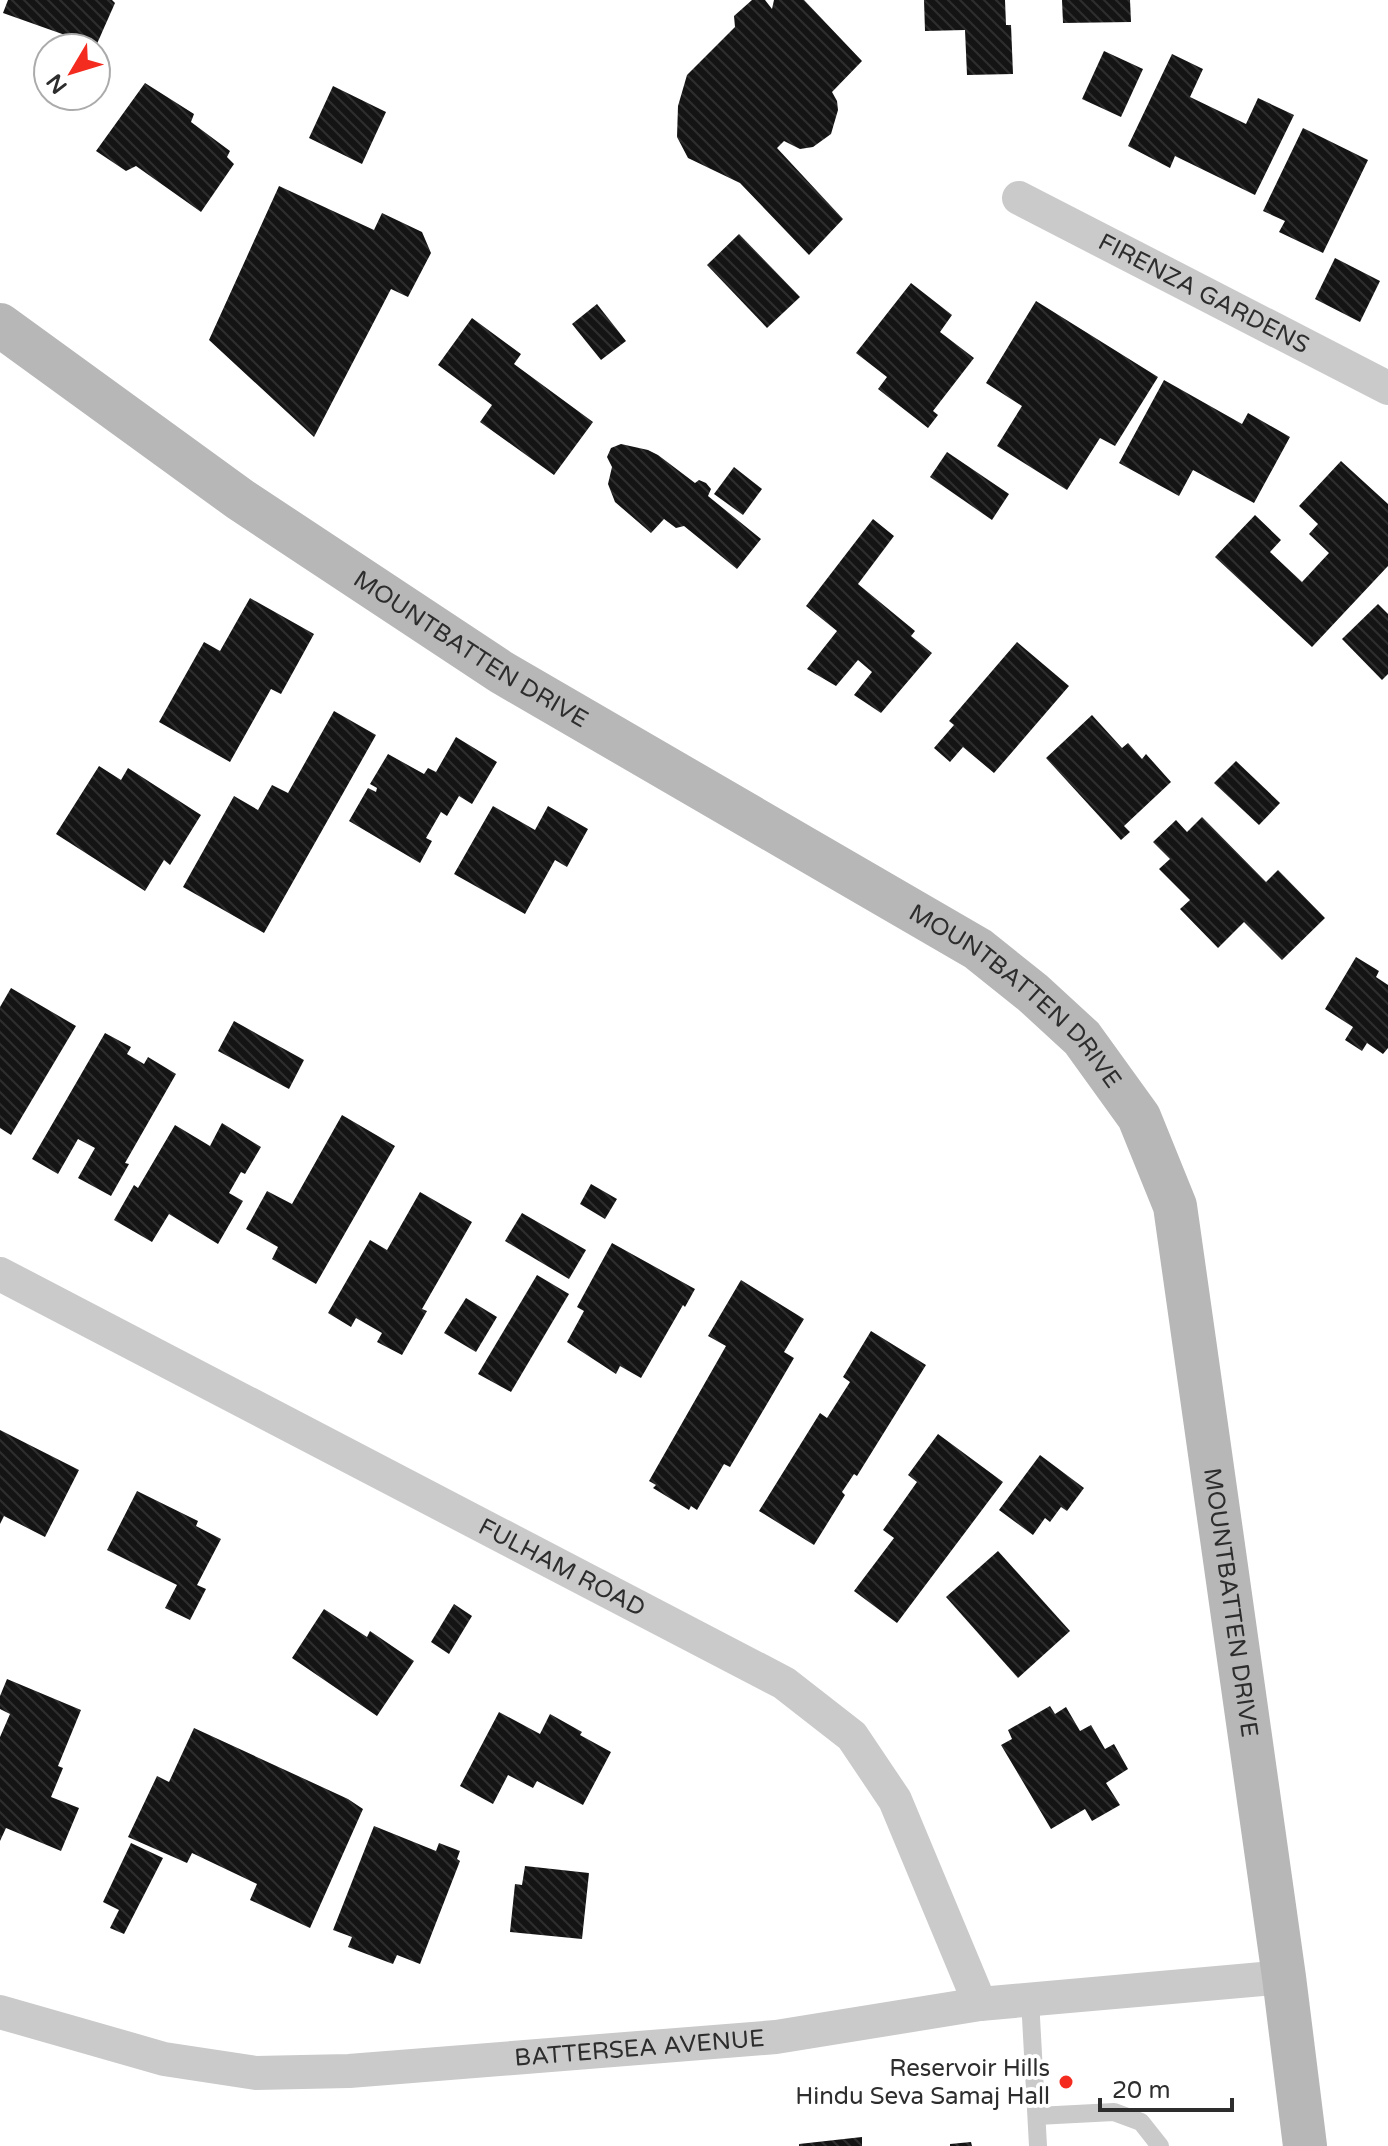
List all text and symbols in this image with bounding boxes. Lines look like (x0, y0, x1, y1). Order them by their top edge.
north arrow (32, 32, 112, 112)
text: N (41, 69, 73, 99)
street label: FIRENZA GARDENS (1093, 227, 1314, 360)
street label: MOUNTBATTEN DRIVE (348, 565, 593, 734)
street label: MOUNTBATTEN DRIVE (904, 898, 1127, 1094)
street label: MOUNTBATTEN DRIVE (1197, 1466, 1264, 1739)
street label: FULHAM ROAD (473, 1512, 650, 1623)
street label: BATTERSEA AVENUE (513, 2024, 765, 2073)
place label: Reservoir Hills Hindu Seva Samaj Hall (795, 2054, 1050, 2111)
scale bar (1100, 2062, 1232, 2112)
marker: Reservoir Hills Hindu Seva Samaj Hall (1057, 2073, 1075, 2091)
text: 20 m (1112, 2076, 1170, 2105)

